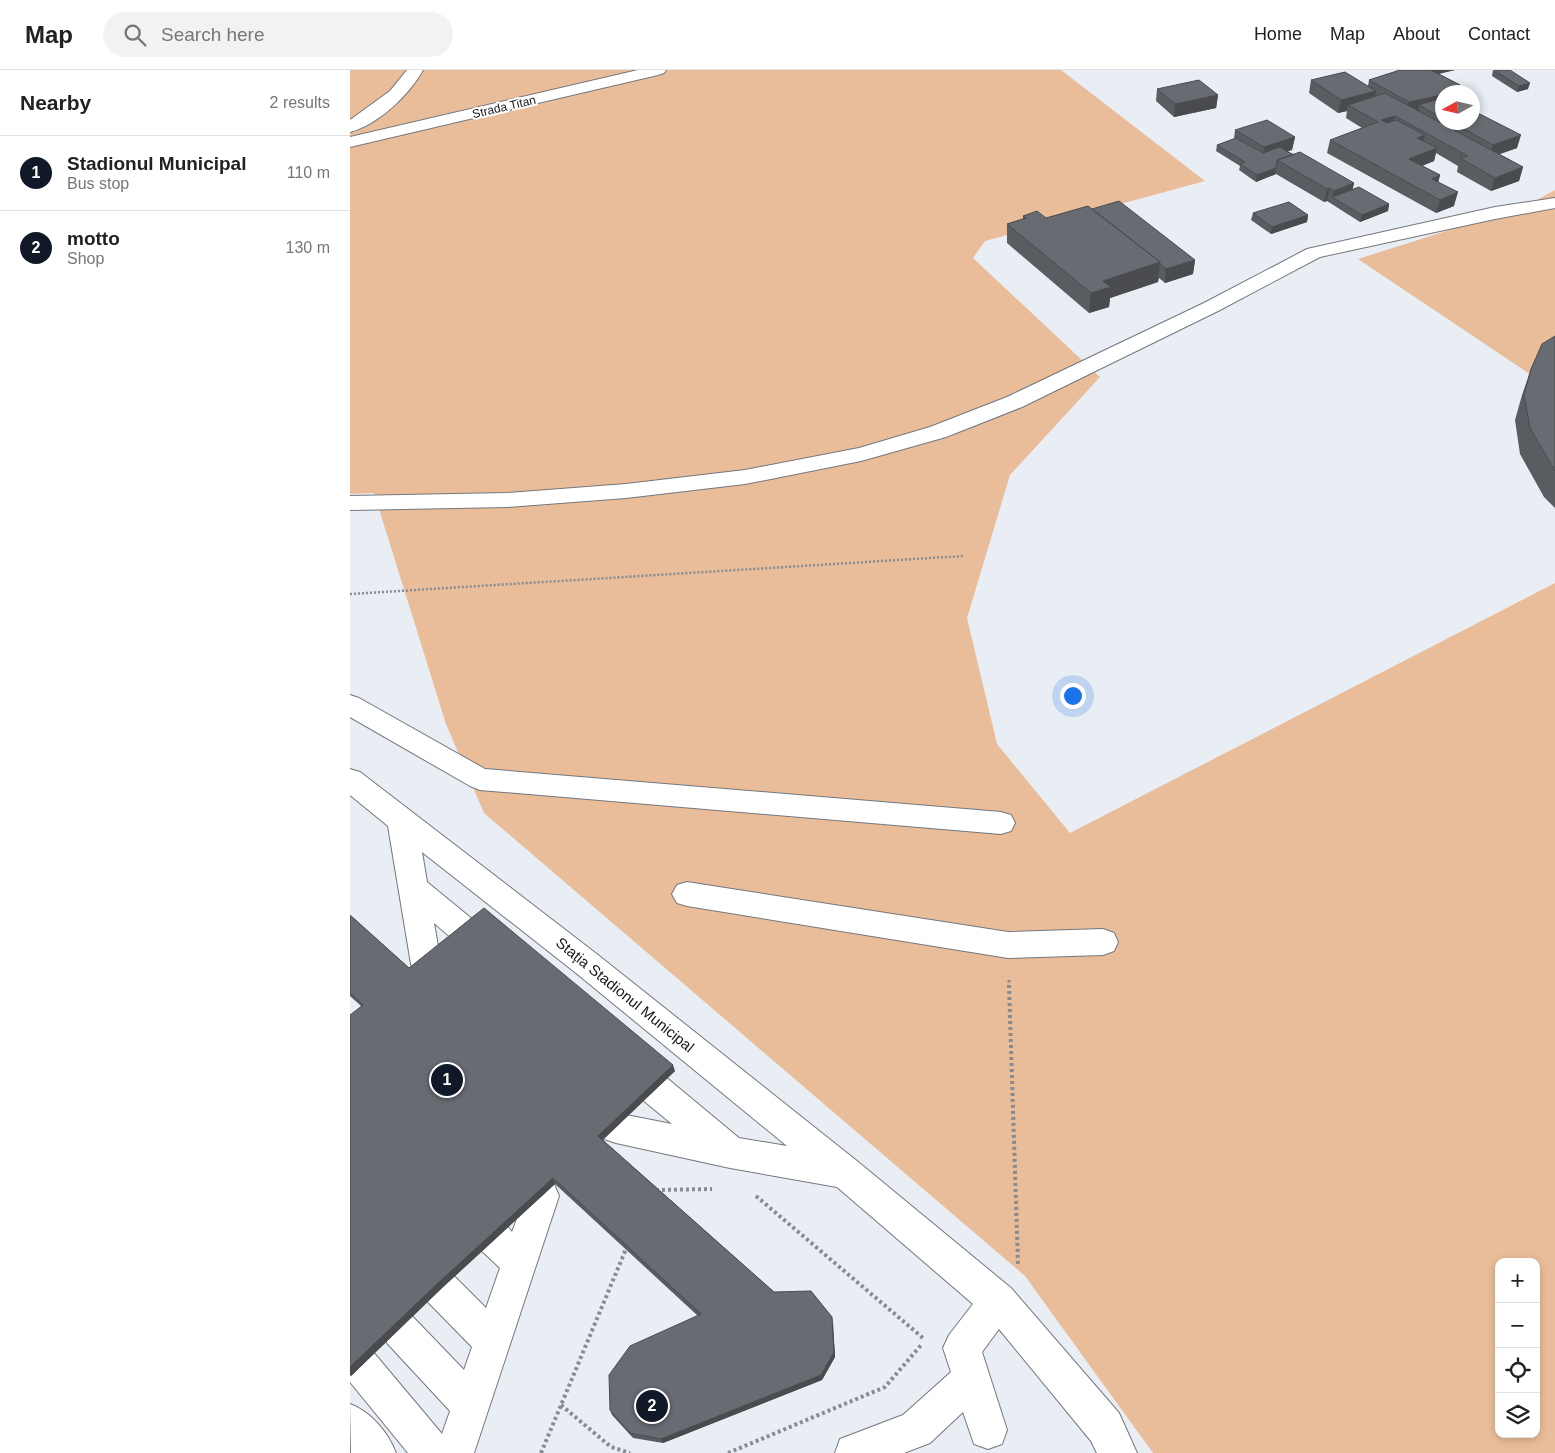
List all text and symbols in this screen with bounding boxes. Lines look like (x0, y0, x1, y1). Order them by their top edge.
search box (103, 12, 453, 57)
text: Map (25, 21, 73, 48)
icon: search (121, 21, 149, 49)
text: Search here (161, 24, 265, 45)
text: Home (1254, 24, 1302, 44)
text: Map (1330, 24, 1365, 44)
text: About (1393, 24, 1440, 44)
text: Contact (1468, 24, 1530, 44)
north arrow (1435, 85, 1480, 130)
text: Nearby (20, 91, 91, 114)
street label: Strada Titan (471, 93, 537, 121)
text: 2 results (270, 94, 330, 111)
text: Stadionul Municipal (67, 153, 246, 174)
text: 1 (32, 164, 40, 181)
text: 110 m (287, 164, 330, 181)
text: Bus stop (67, 175, 129, 192)
text: motto (67, 228, 120, 249)
text: 2 (32, 239, 40, 256)
text: 130 m (286, 239, 330, 256)
text: Shop (67, 250, 104, 267)
your location (1060, 683, 1086, 709)
street label: Stația Stadionul Municipal (553, 934, 698, 1056)
pin: 1 (431, 1061, 463, 1099)
map controls (1495, 1258, 1540, 1438)
button: + (1495, 1258, 1540, 1303)
button: − (1495, 1303, 1540, 1348)
button: locate (1495, 1348, 1540, 1393)
pin: 2 (636, 1387, 668, 1425)
button: layers (1495, 1393, 1540, 1438)

